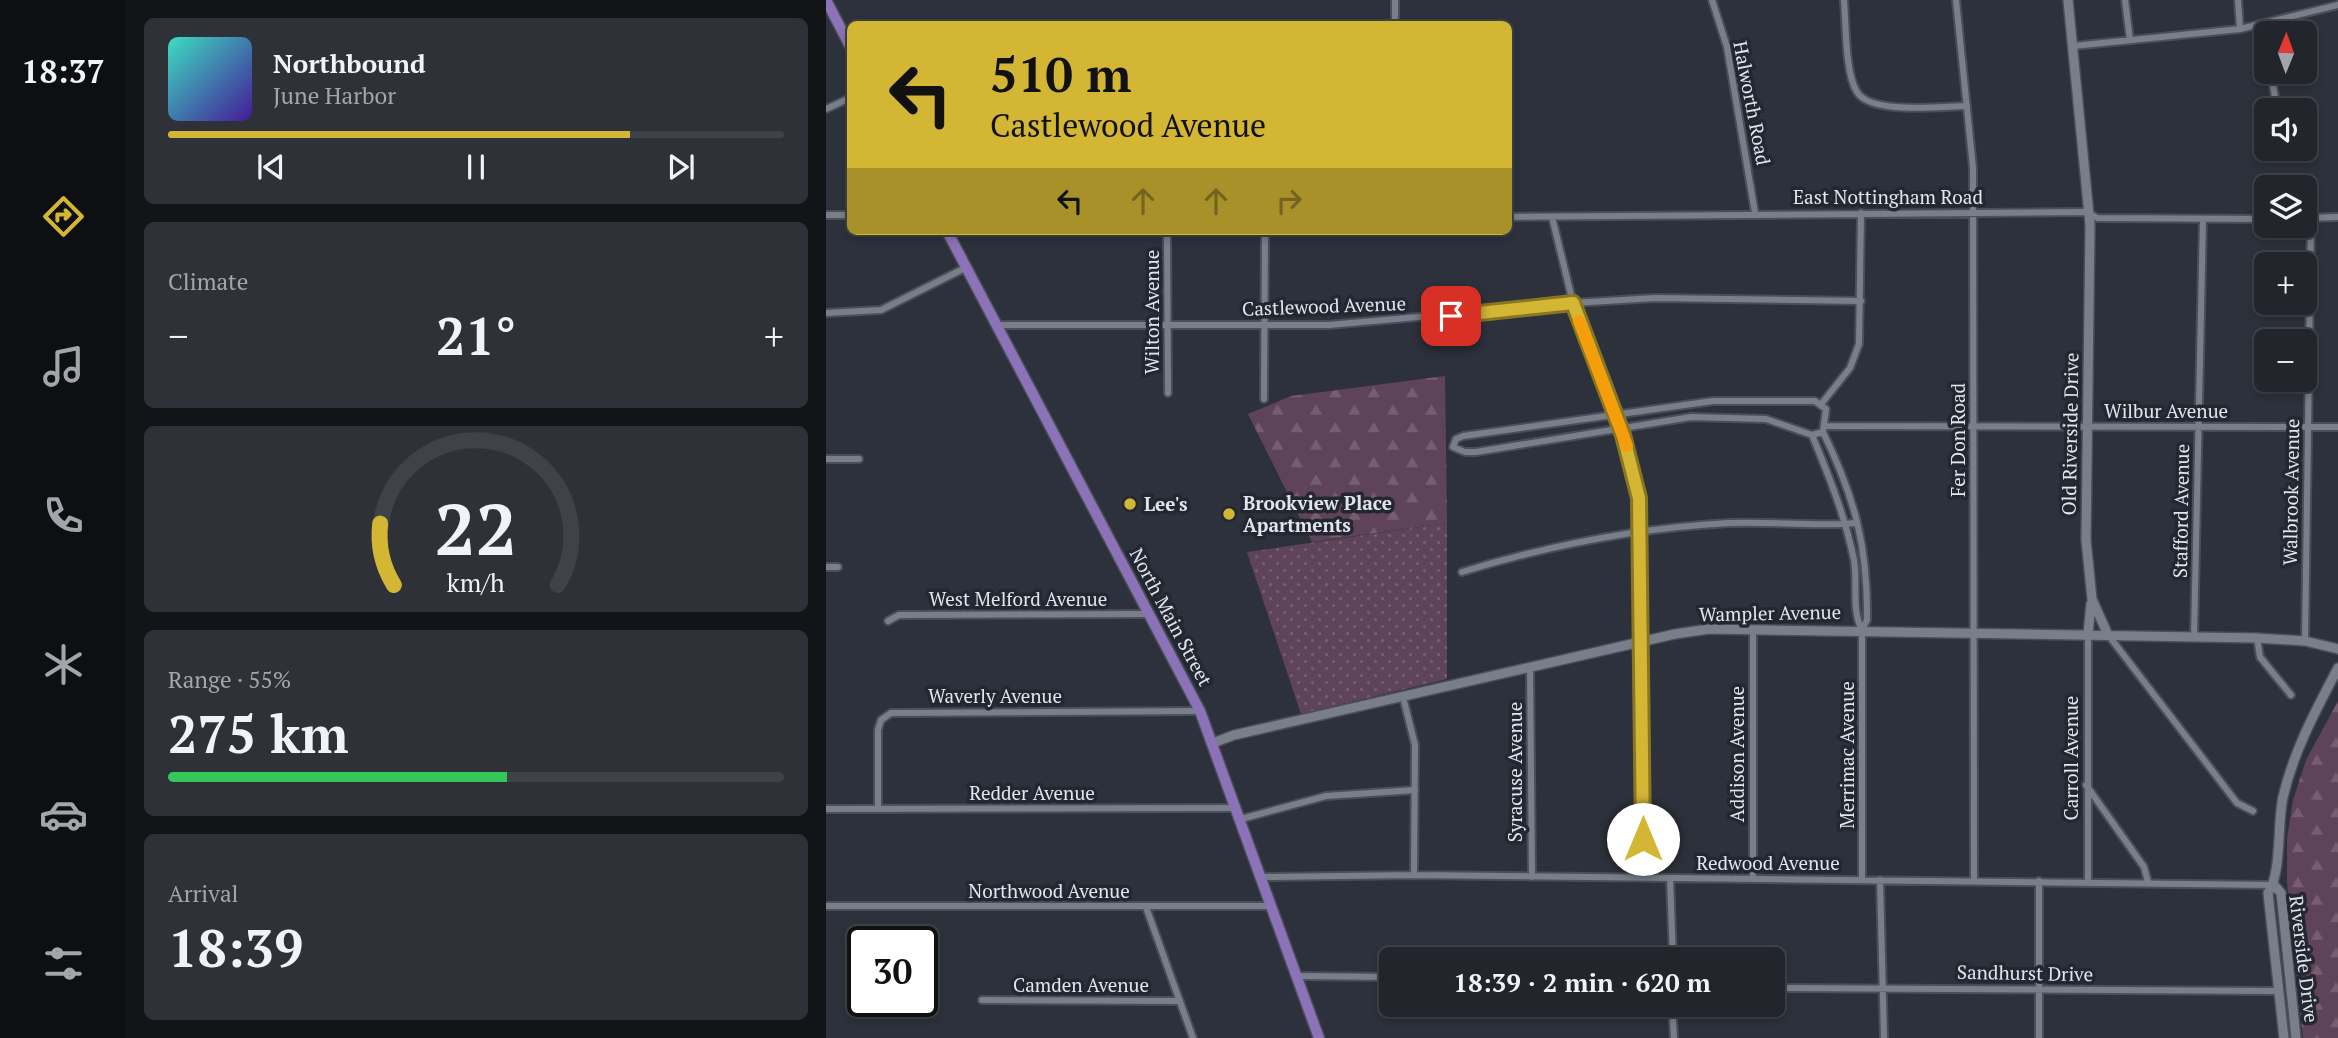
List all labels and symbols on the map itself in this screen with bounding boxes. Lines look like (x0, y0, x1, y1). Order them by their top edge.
north arrow (2254, 21, 2317, 84)
street label: Halworth Road (1728, 39, 1777, 167)
street label: East Nottingham Road (1793, 184, 1983, 209)
street label: Wilton Avenue (1139, 250, 1164, 374)
pin (1421, 286, 1481, 346)
street label: Castlewood Avenue (1242, 290, 1406, 321)
street label: Old Riverside Drive (2056, 352, 2083, 516)
street label: Fer Don Road (1945, 383, 1970, 497)
street label: Wilbur Avenue (2104, 398, 2228, 423)
street label: Walbrook Avenue (2277, 418, 2304, 566)
street label: Stafford Avenue (2167, 444, 2194, 578)
place label: Brookview Place Apartments (1243, 490, 1392, 537)
place label: Lee's (1144, 491, 1188, 516)
marker: Lee's (1122, 496, 1138, 512)
marker: Brookview Place Apartments (1221, 506, 1237, 522)
street label: North Main Street (1125, 543, 1218, 690)
street label: West Melford Avenue (929, 586, 1107, 611)
street label: Wampler Avenue (1699, 599, 1841, 626)
street label: Merrimac Avenue (1834, 681, 1859, 829)
street label: Waverly Avenue (928, 683, 1062, 708)
street label: Addison Avenue (1724, 686, 1749, 822)
street label: Carroll Avenue (2058, 696, 2083, 820)
street label: Syracuse Avenue (1502, 702, 1527, 842)
street label: Redder Avenue (969, 780, 1095, 805)
position arrow (1606, 802, 1680, 876)
street label: Redwood Avenue (1696, 850, 1840, 875)
street label: Northwood Avenue (968, 878, 1130, 903)
street label: Riverside Drive (2284, 894, 2325, 1024)
speed limit sign: 30 (847, 926, 938, 1017)
street label: Sandhurst Drive (1957, 959, 2093, 986)
street label: Camden Avenue (1013, 972, 1149, 997)

